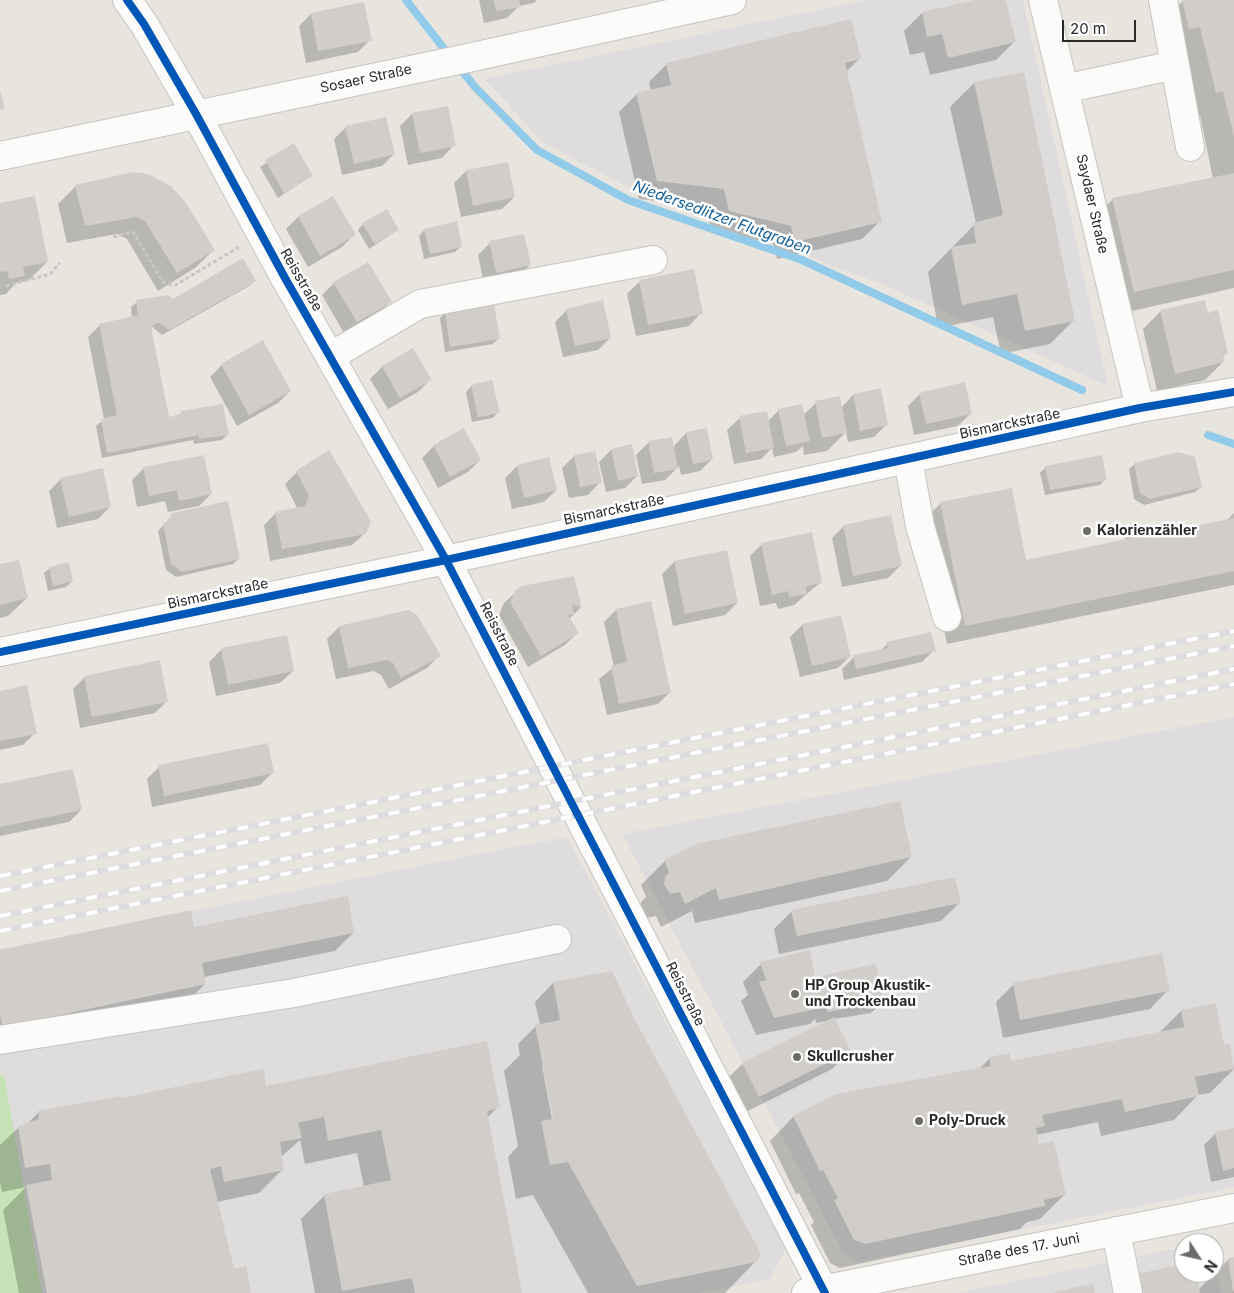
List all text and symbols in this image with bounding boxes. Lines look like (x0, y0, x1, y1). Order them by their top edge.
scale bar (1064, 10, 1138, 42)
text: 20 m (1070, 19, 1106, 38)
street label: Sosaer Straße (319, 61, 413, 97)
street label: Saydaer Straße (1072, 153, 1112, 255)
water label: Niedersedlitzer Flutgraben (630, 177, 814, 259)
street label: Reisstraße (276, 246, 326, 314)
street label: Bismarckstraße (958, 405, 1062, 443)
street label: Bismarckstraße (562, 491, 666, 529)
place label: Kalorienzähler (1097, 523, 1197, 539)
marker: Kalorienzähler (1081, 525, 1093, 537)
street label: Bismarckstraße (166, 575, 270, 613)
street label: Reisstraße (476, 599, 522, 669)
street label: Reisstraße (662, 959, 708, 1029)
place label: HP Group Akustik- und Trockenbau (805, 978, 931, 1010)
marker: HP Group Akustik- und Trockenbau (789, 988, 801, 1000)
place label: Skullcrusher (807, 1049, 894, 1065)
marker: Skullcrusher (791, 1051, 803, 1063)
place label: Poly-Druck (929, 1113, 1006, 1129)
marker: Poly-Druck (913, 1115, 925, 1127)
street label: Straße des 17. Juni (957, 1230, 1081, 1270)
north arrow (1174, 1233, 1224, 1283)
text: N (1201, 1257, 1221, 1276)

